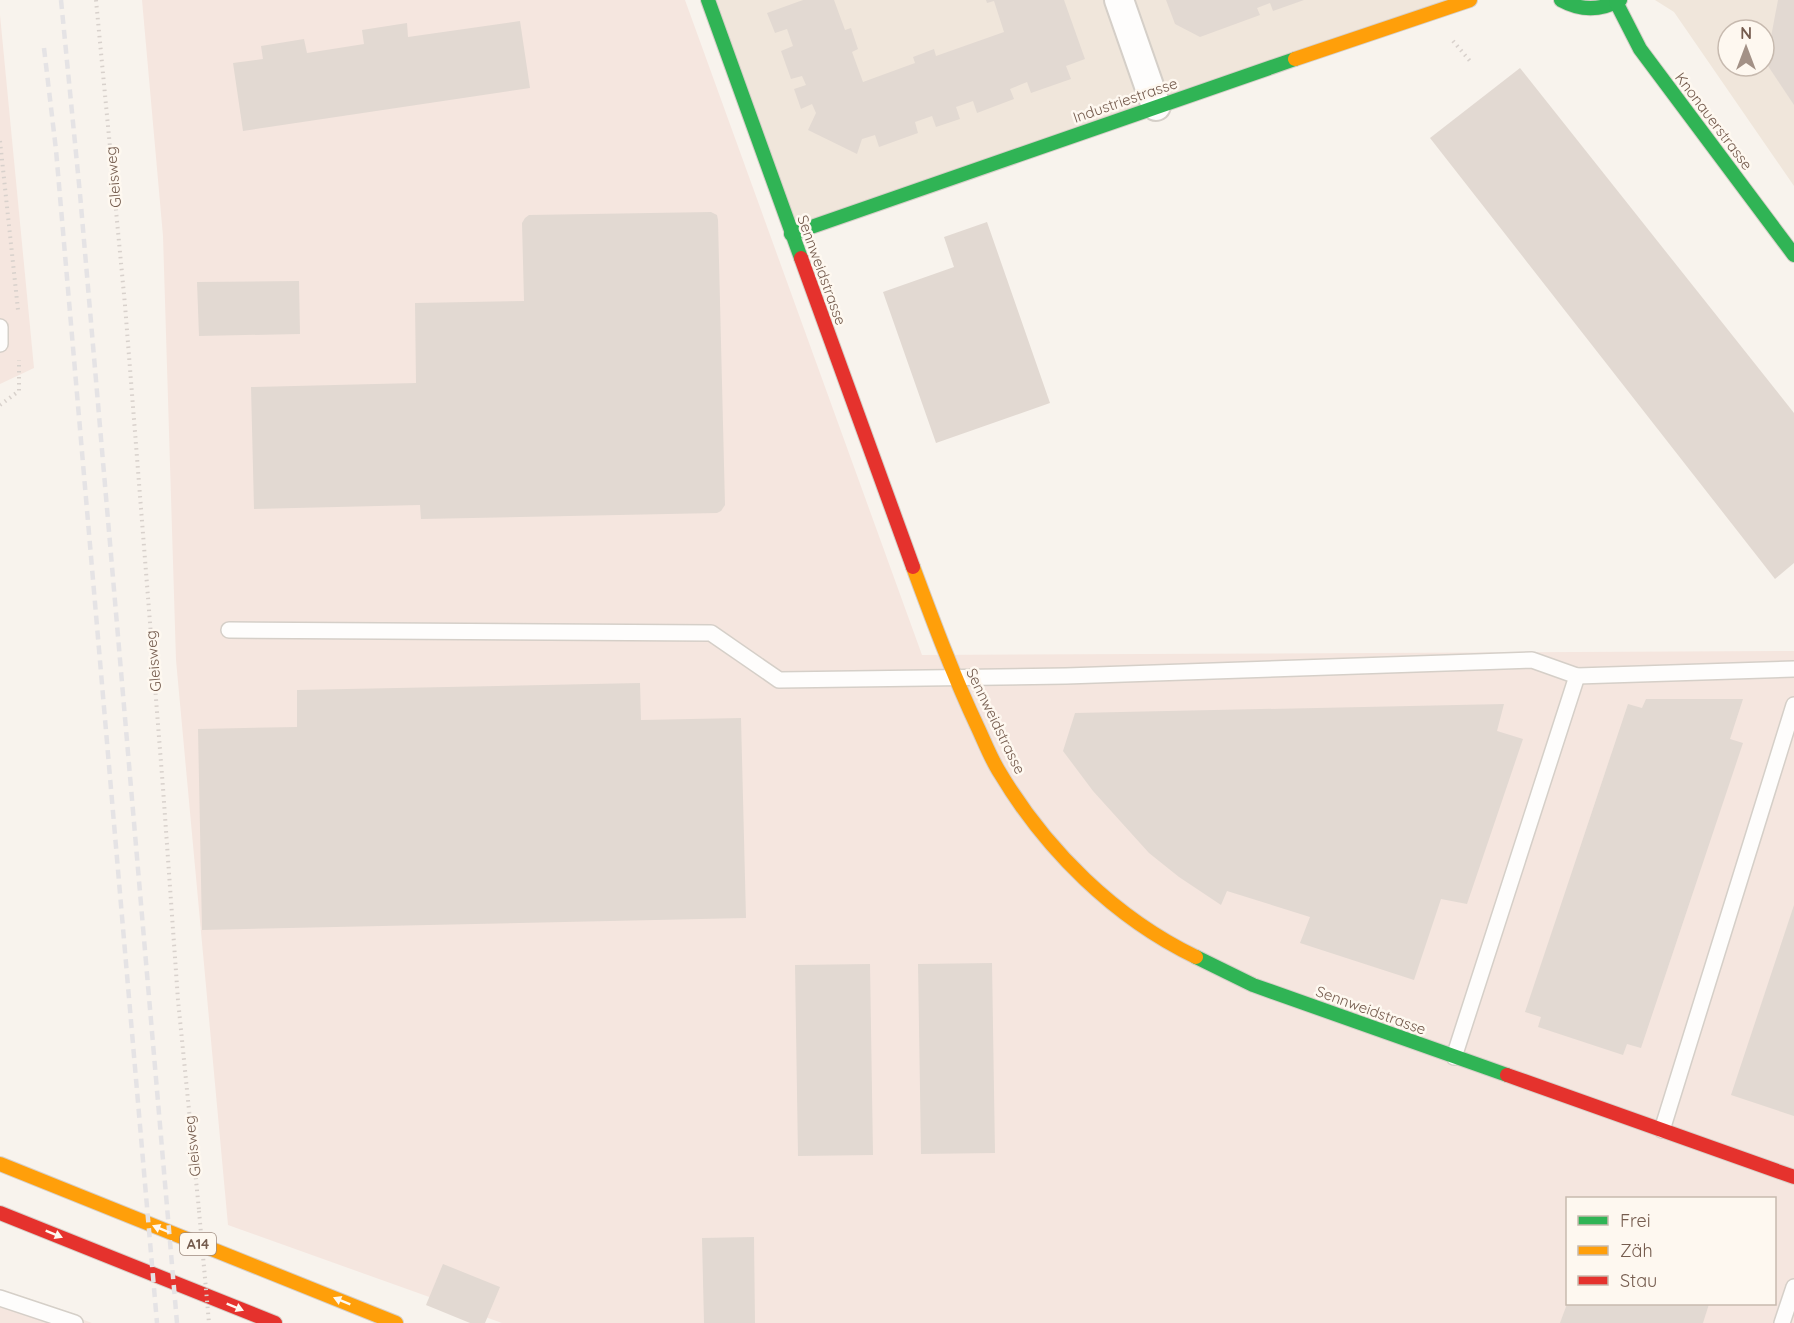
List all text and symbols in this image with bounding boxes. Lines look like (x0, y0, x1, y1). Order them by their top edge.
north arrow (1716, 18, 1776, 78)
text: N (1740, 23, 1752, 43)
street label: Knonauerstrasse (1671, 68, 1757, 174)
street label: Industriestrasse (1070, 73, 1180, 127)
street label: Gleisweg (101, 146, 125, 208)
street label: Sennweidstrasse (793, 212, 851, 328)
street label: Gleisweg (141, 630, 165, 692)
street label: Sennweidstrasse (962, 665, 1030, 777)
street label: Sennweidstrasse (1313, 981, 1429, 1039)
street label: Gleisweg (179, 1114, 205, 1178)
legend (1566, 1197, 1776, 1305)
text: Frei (1620, 1209, 1651, 1232)
one-way arrow (151, 1224, 169, 1234)
one-way arrow (46, 1229, 64, 1239)
road number: A14 (180, 1233, 216, 1255)
text: Zäh (1620, 1239, 1653, 1262)
text: Stau (1620, 1269, 1657, 1292)
one-way arrow (332, 1296, 350, 1306)
one-way arrow (227, 1302, 245, 1312)

